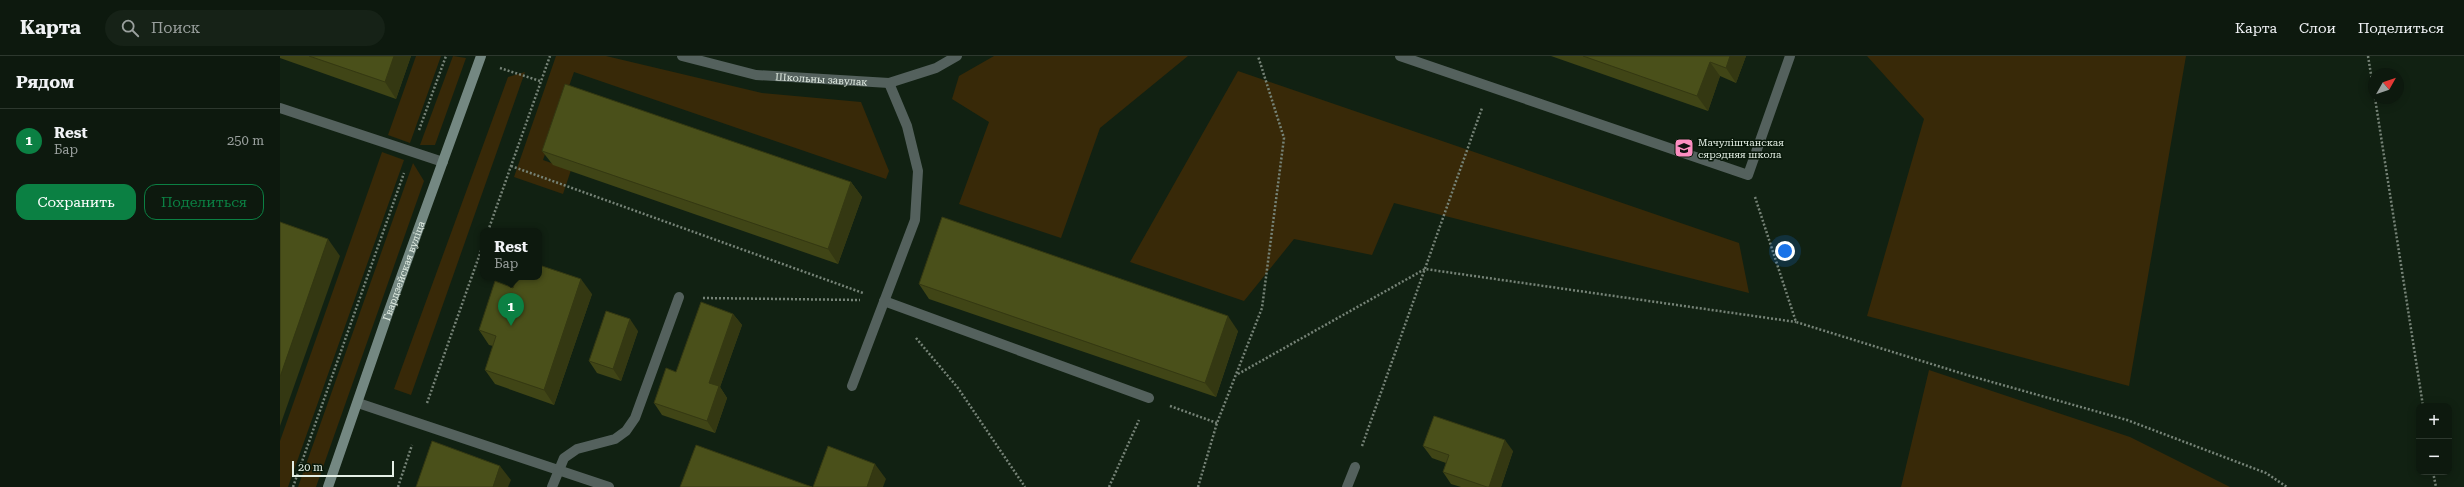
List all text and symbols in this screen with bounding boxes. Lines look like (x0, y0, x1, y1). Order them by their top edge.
search box (105, 10, 385, 46)
text: Карта (20, 16, 81, 39)
icon: search (119, 17, 141, 39)
text: Поиск (151, 19, 200, 37)
text: Карта (2235, 20, 2277, 36)
text: Слои (2299, 20, 2336, 36)
text: Поделиться (2358, 20, 2444, 36)
north arrow (2368, 68, 2404, 104)
street label: Школьны завулак (775, 71, 869, 87)
text: Рядом (16, 72, 74, 92)
text: Rest (54, 124, 87, 142)
text: 1 (25, 133, 33, 148)
text: 250 m (227, 133, 264, 148)
school or university icon: Мачулішчанская сярэдняя школа (1673, 137, 1695, 159)
place label: Мачулішчанская сярэдняя школа (1698, 137, 1784, 160)
text: Бар (54, 142, 78, 157)
button: Сохранить (16, 184, 136, 220)
button: Поделиться (144, 184, 264, 220)
street label: Гвардзейская вуліца (380, 219, 427, 322)
popup (480, 228, 542, 280)
text: Rest (494, 238, 528, 256)
your location (1775, 241, 1795, 261)
text: Бар (494, 256, 518, 271)
pin: 1 (498, 293, 524, 326)
map controls (2416, 403, 2452, 475)
button: + (2416, 403, 2452, 439)
button: − (2416, 439, 2452, 475)
scale bar (292, 459, 394, 478)
text: 20 m (298, 461, 323, 474)

